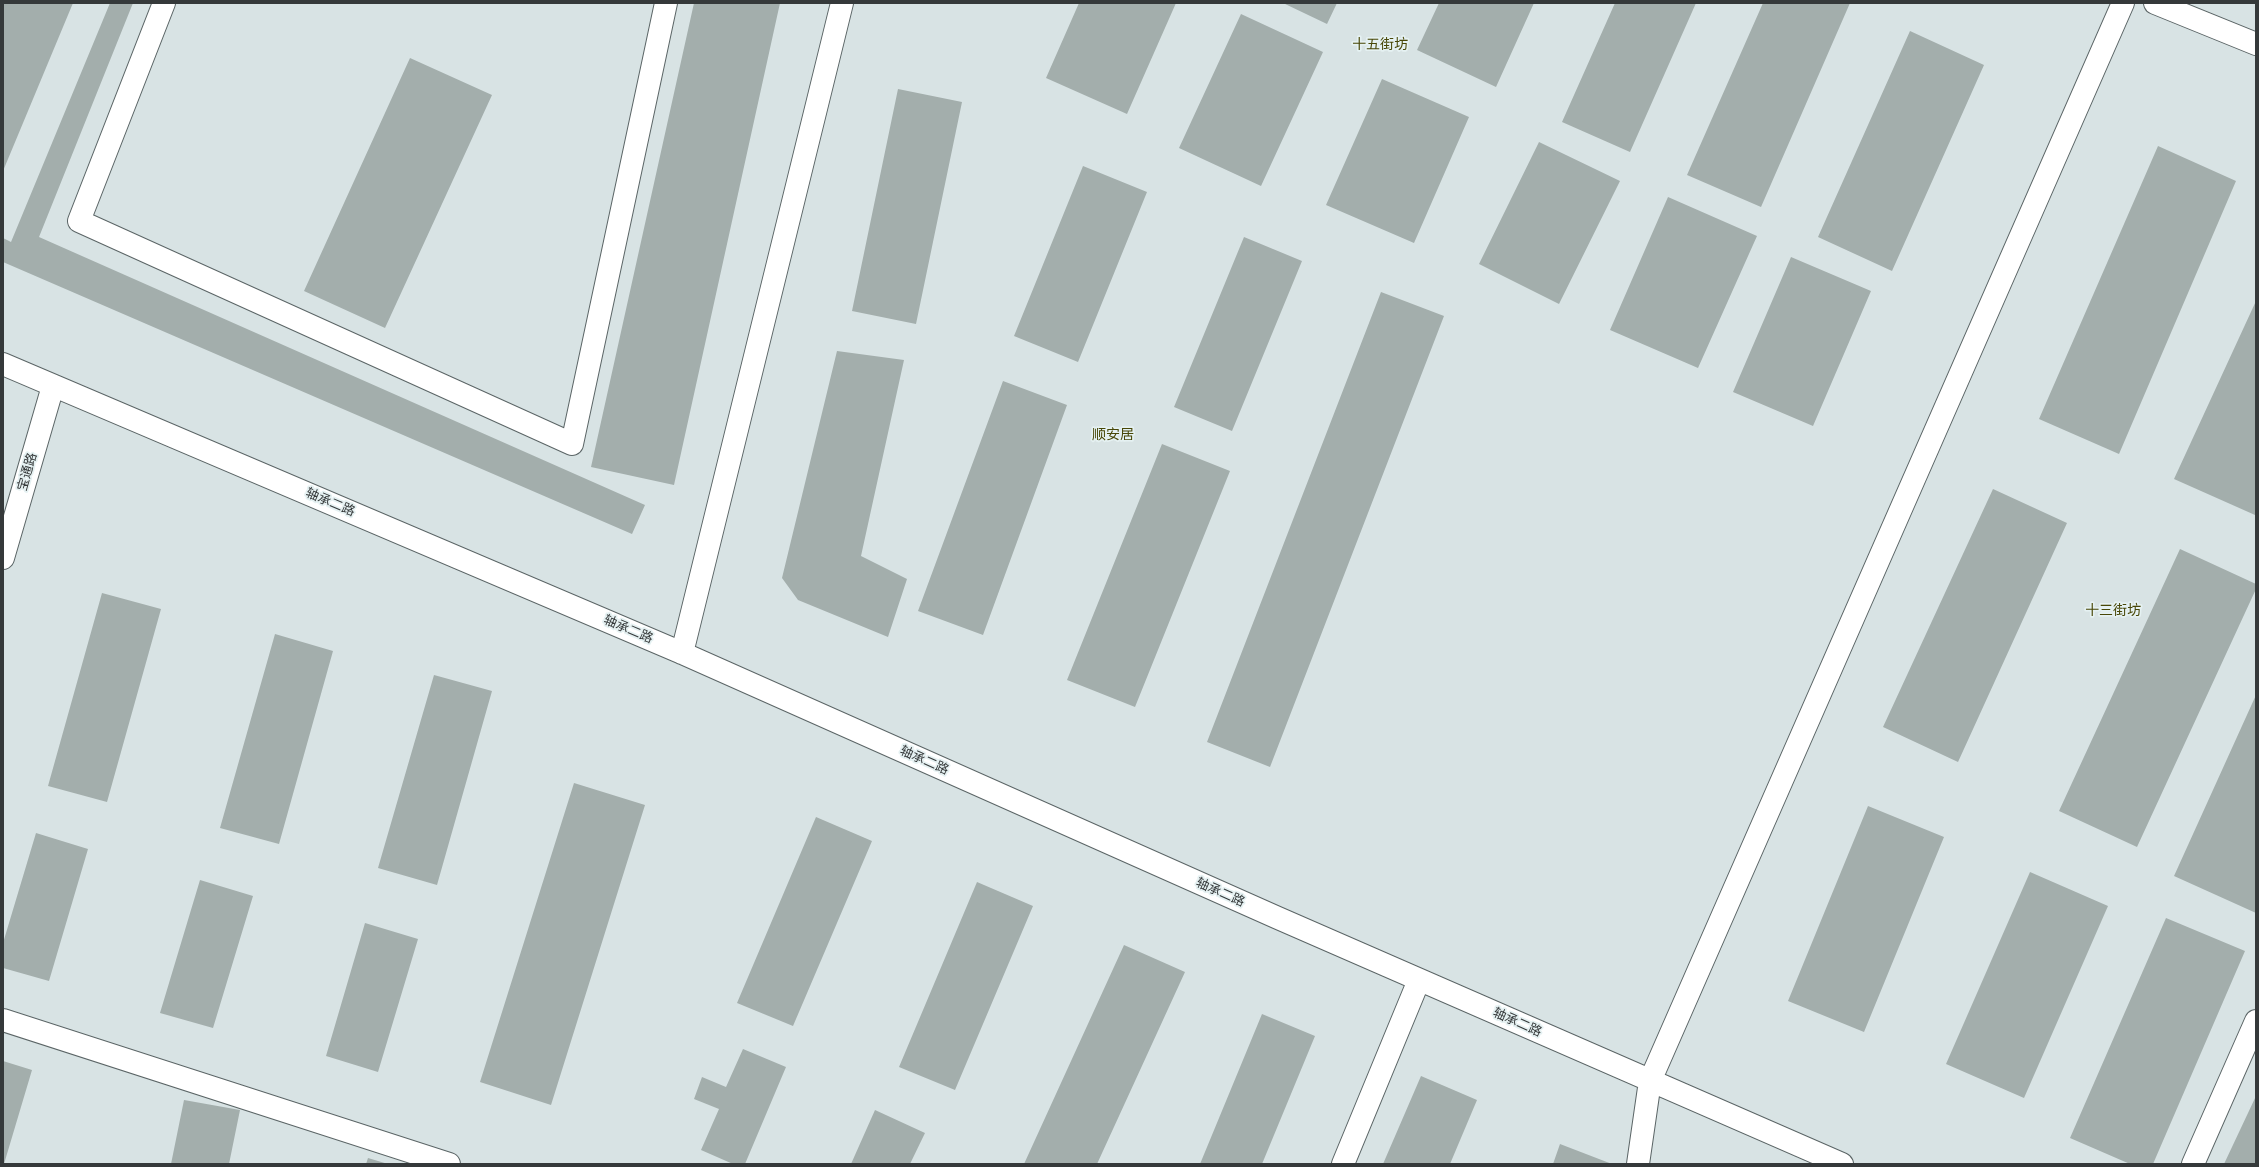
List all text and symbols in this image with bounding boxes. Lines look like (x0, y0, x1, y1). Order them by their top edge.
district label: 十五街坊 (1352, 37, 1408, 53)
district label: 顺安居 (1092, 427, 1134, 443)
street label: 宝通路 (15, 451, 41, 493)
street label: 轴承二路 (303, 486, 357, 520)
district label: 十三街坊 (2085, 603, 2141, 619)
street label: 轴承二路 (601, 613, 655, 647)
street label: 轴承二路 (897, 743, 951, 779)
street label: 轴承二路 (1193, 875, 1247, 911)
street label: 轴承二路 (1490, 1005, 1544, 1041)

